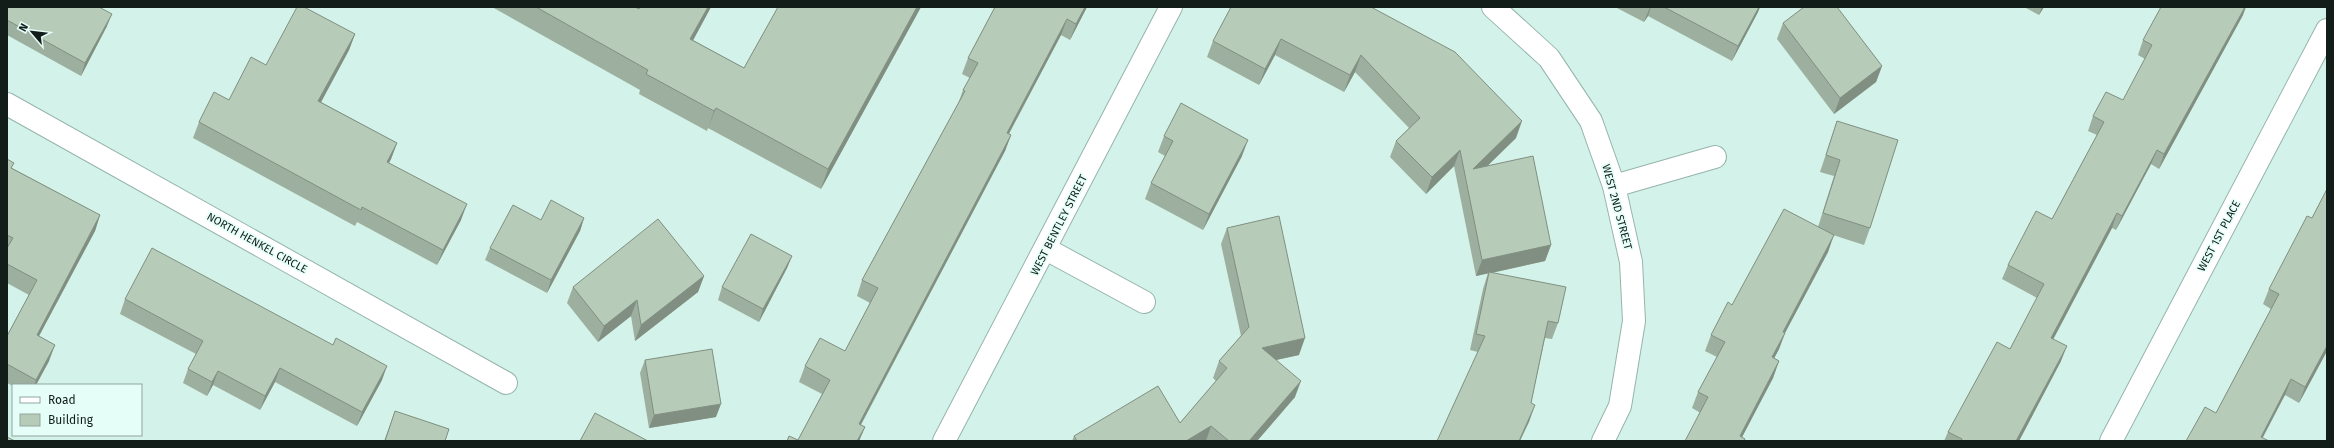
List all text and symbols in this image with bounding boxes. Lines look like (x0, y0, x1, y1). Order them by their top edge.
north arrow (12, 12, 52, 52)
text: N (16, 21, 31, 34)
street label: WEST 2ND STREET (1599, 163, 1635, 251)
street label: WEST BENTLEY STREET (1028, 172, 1090, 277)
street label: WEST 1ST PLACE (2195, 198, 2243, 274)
street label: NORTH HENKEL CIRCLE (205, 210, 310, 276)
legend (12, 384, 142, 436)
text: Road (48, 393, 76, 407)
text: Building (48, 413, 94, 427)

